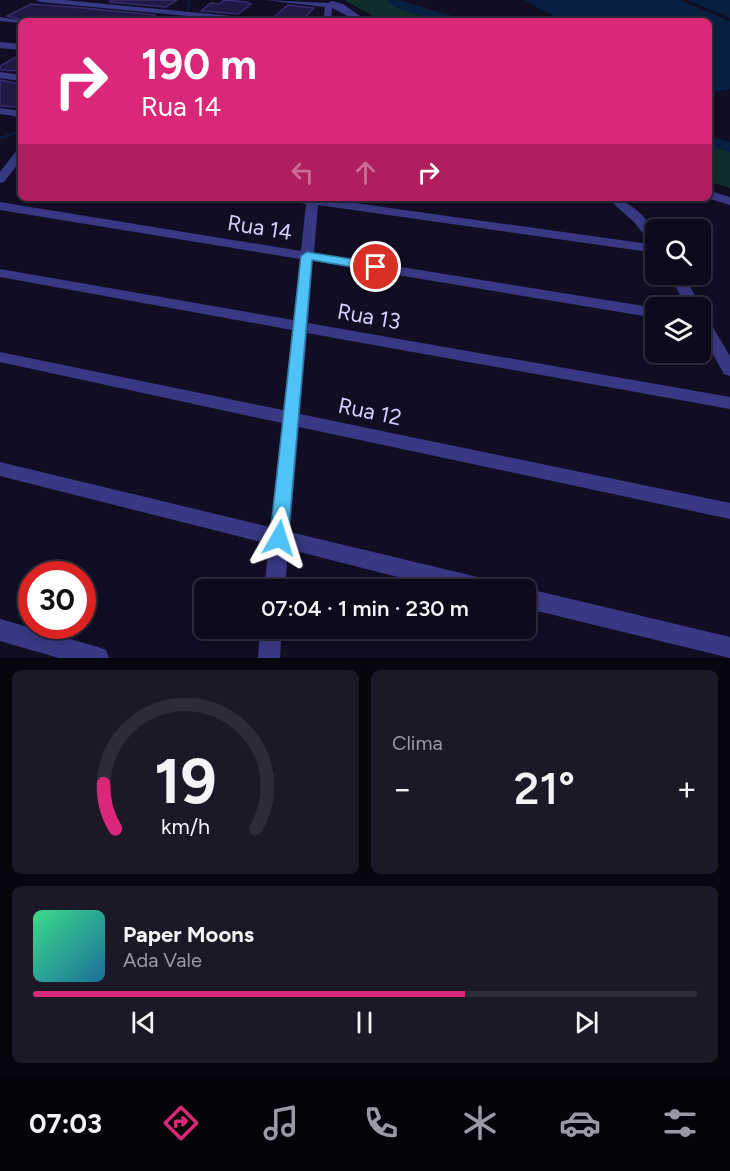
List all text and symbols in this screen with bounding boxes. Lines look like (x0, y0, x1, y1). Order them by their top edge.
text: 190 m (141, 39, 257, 90)
icon: right (42, 42, 120, 120)
text: Rua 14 (141, 90, 221, 123)
icon: left (286, 156, 319, 189)
icon: ahead (349, 156, 382, 189)
icon: right (412, 156, 445, 189)
street label: Rua 14 (225, 209, 294, 246)
map controls (645, 219, 711, 363)
button: search (645, 219, 711, 285)
pin (350, 241, 401, 292)
icon: arrive (359, 250, 392, 283)
button: layers (645, 297, 711, 363)
street label: Rua 13 (335, 298, 403, 335)
street label: Rua 12 (336, 392, 404, 431)
position arrow (247, 506, 311, 570)
speed limit sign: 30 (18, 561, 96, 639)
text: 07:04 · 1 min · 230 m (261, 595, 469, 622)
text: Clima (392, 731, 443, 755)
text: 19 (154, 744, 217, 819)
text: 21° (514, 761, 575, 815)
text: − (392, 769, 413, 808)
text: + (676, 769, 697, 808)
text: km/h (161, 814, 210, 839)
text: Paper Moons (123, 921, 254, 948)
text: Ada Vale (123, 948, 202, 972)
icon: previous (127, 1006, 160, 1039)
icon: pause (348, 1006, 381, 1039)
icon: next (570, 1006, 603, 1039)
icon: directions (160, 1102, 202, 1144)
icon: music (260, 1102, 302, 1144)
icon: phone (360, 1102, 402, 1144)
icon: climate (459, 1102, 501, 1144)
icon: car (559, 1102, 601, 1144)
icon: filters (659, 1102, 701, 1144)
text: 07:03 (29, 1107, 102, 1140)

